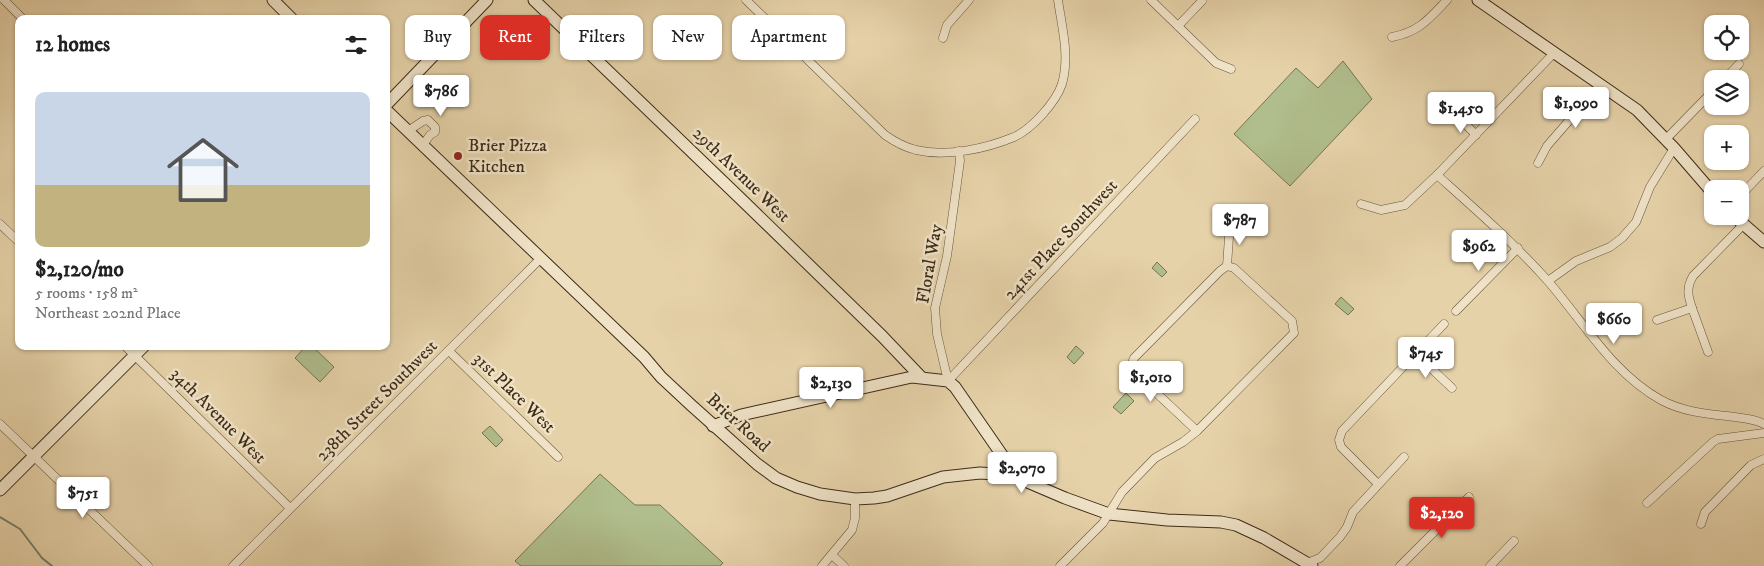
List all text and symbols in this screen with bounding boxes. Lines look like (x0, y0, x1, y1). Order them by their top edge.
chip: Buy (405, 15, 470, 60)
chip: Rent (480, 15, 550, 60)
chip: Filters (560, 15, 643, 60)
chip: New (653, 15, 722, 60)
chip: Apartment (732, 15, 845, 60)
map controls (1704, 15, 1749, 225)
button: locate (1704, 15, 1749, 60)
icon: filters (342, 31, 370, 59)
text: 12 homes (35, 32, 110, 58)
button: layers (1704, 70, 1749, 115)
pin: $786 (411, 74, 471, 117)
text: $786 (424, 81, 458, 101)
pin: $1,090 (1535, 86, 1617, 129)
pin: $1,450 (1420, 92, 1502, 134)
text: $1,090 (1554, 93, 1598, 113)
text: $1,450 (1439, 98, 1483, 118)
street label: 29th Avenue West (687, 123, 795, 227)
icon: home (158, 125, 248, 215)
button: + (1704, 125, 1749, 170)
place label: Brier Pizza Kitchen (468, 135, 547, 178)
marker: Brier Pizza Kitchen (452, 150, 464, 162)
street label: 241st Place Southwest (1000, 175, 1123, 305)
button: − (1704, 180, 1749, 225)
pin: $787 (1210, 204, 1270, 246)
text: $787 (1223, 210, 1257, 230)
street label: Floral Way (912, 222, 948, 305)
pin: $962 (1449, 230, 1509, 272)
text: $962 (1463, 236, 1495, 256)
text: $2,120/mo (35, 257, 124, 283)
text: 5 rooms · 158 m² (35, 283, 138, 303)
pin: $660 (1584, 302, 1644, 345)
text: Northeast 202nd Place (35, 303, 181, 323)
text: $660 (1597, 309, 1631, 329)
street label: 238th Street Southwest (312, 336, 442, 466)
pin: $745 (1396, 336, 1456, 379)
text: $745 (1409, 343, 1443, 363)
street label: 31st Place West (468, 348, 560, 438)
pin: $1,010 (1110, 360, 1192, 403)
street label: 34th Avenue West (165, 363, 271, 469)
pin: $2,130 (790, 366, 872, 409)
text: $1,010 (1130, 367, 1172, 387)
text: $2,130 (810, 373, 852, 393)
street label: Brier Road (702, 389, 774, 457)
pin: $2,070 (981, 452, 1063, 494)
text: $2,070 (999, 458, 1045, 478)
pin: $751 (53, 476, 113, 519)
text: $751 (68, 483, 98, 503)
pin: $2,120 (1401, 496, 1483, 539)
text: $2,120 (1420, 503, 1464, 523)

